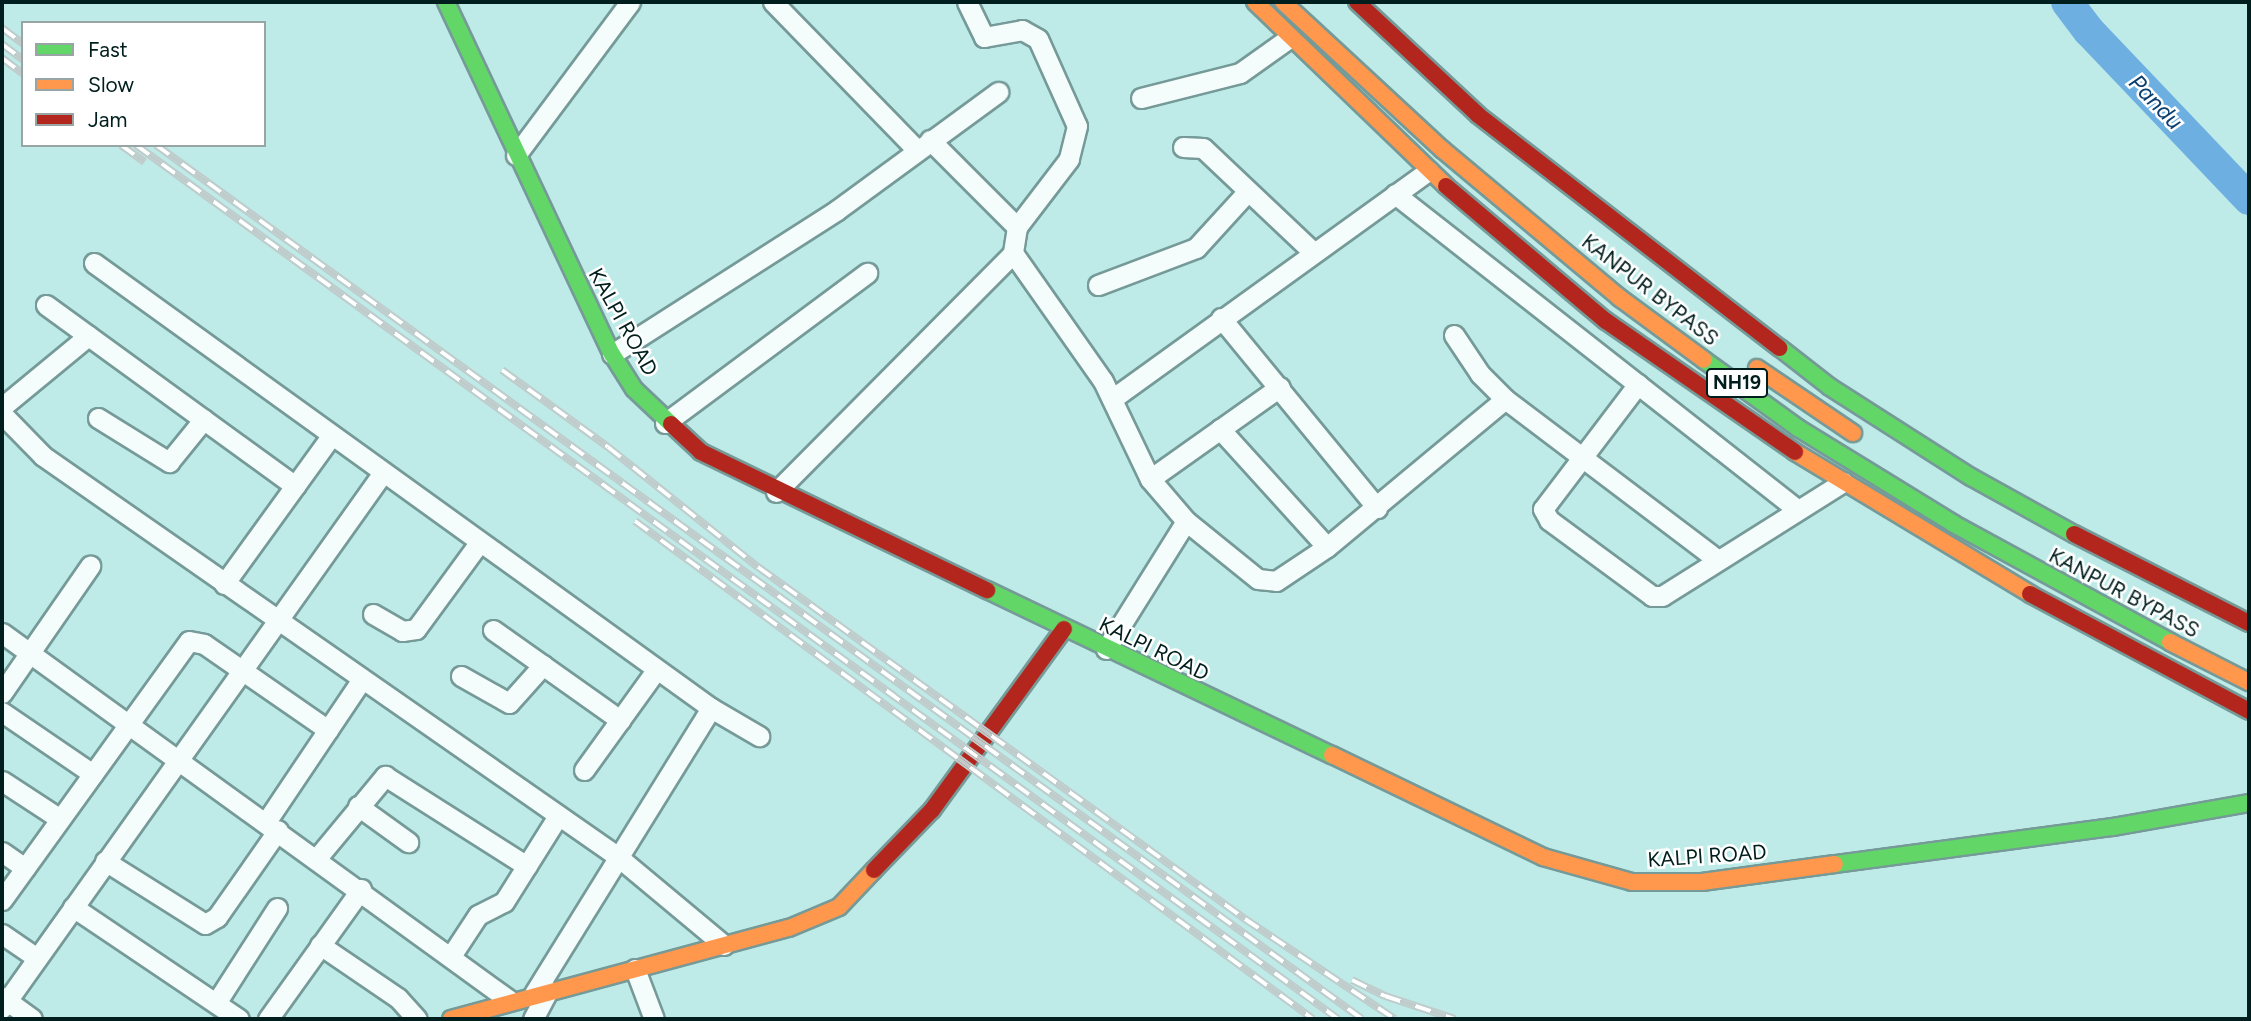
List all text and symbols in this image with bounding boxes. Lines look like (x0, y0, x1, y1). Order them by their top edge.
legend (21, 21, 266, 147)
text: Fast (88, 37, 128, 62)
water label: Pandu (2123, 69, 2189, 135)
text: Slow (88, 72, 134, 97)
text: Jam (88, 107, 127, 132)
street label: KANPUR BYPASS (1577, 229, 1723, 351)
street label: KALPI ROAD (583, 264, 663, 380)
road number: NH19 (1706, 368, 1768, 398)
street label: KANPUR BYPASS (2045, 543, 2203, 643)
street label: KALPI ROAD (1095, 612, 1213, 686)
street label: KALPI ROAD (1647, 839, 1767, 873)

